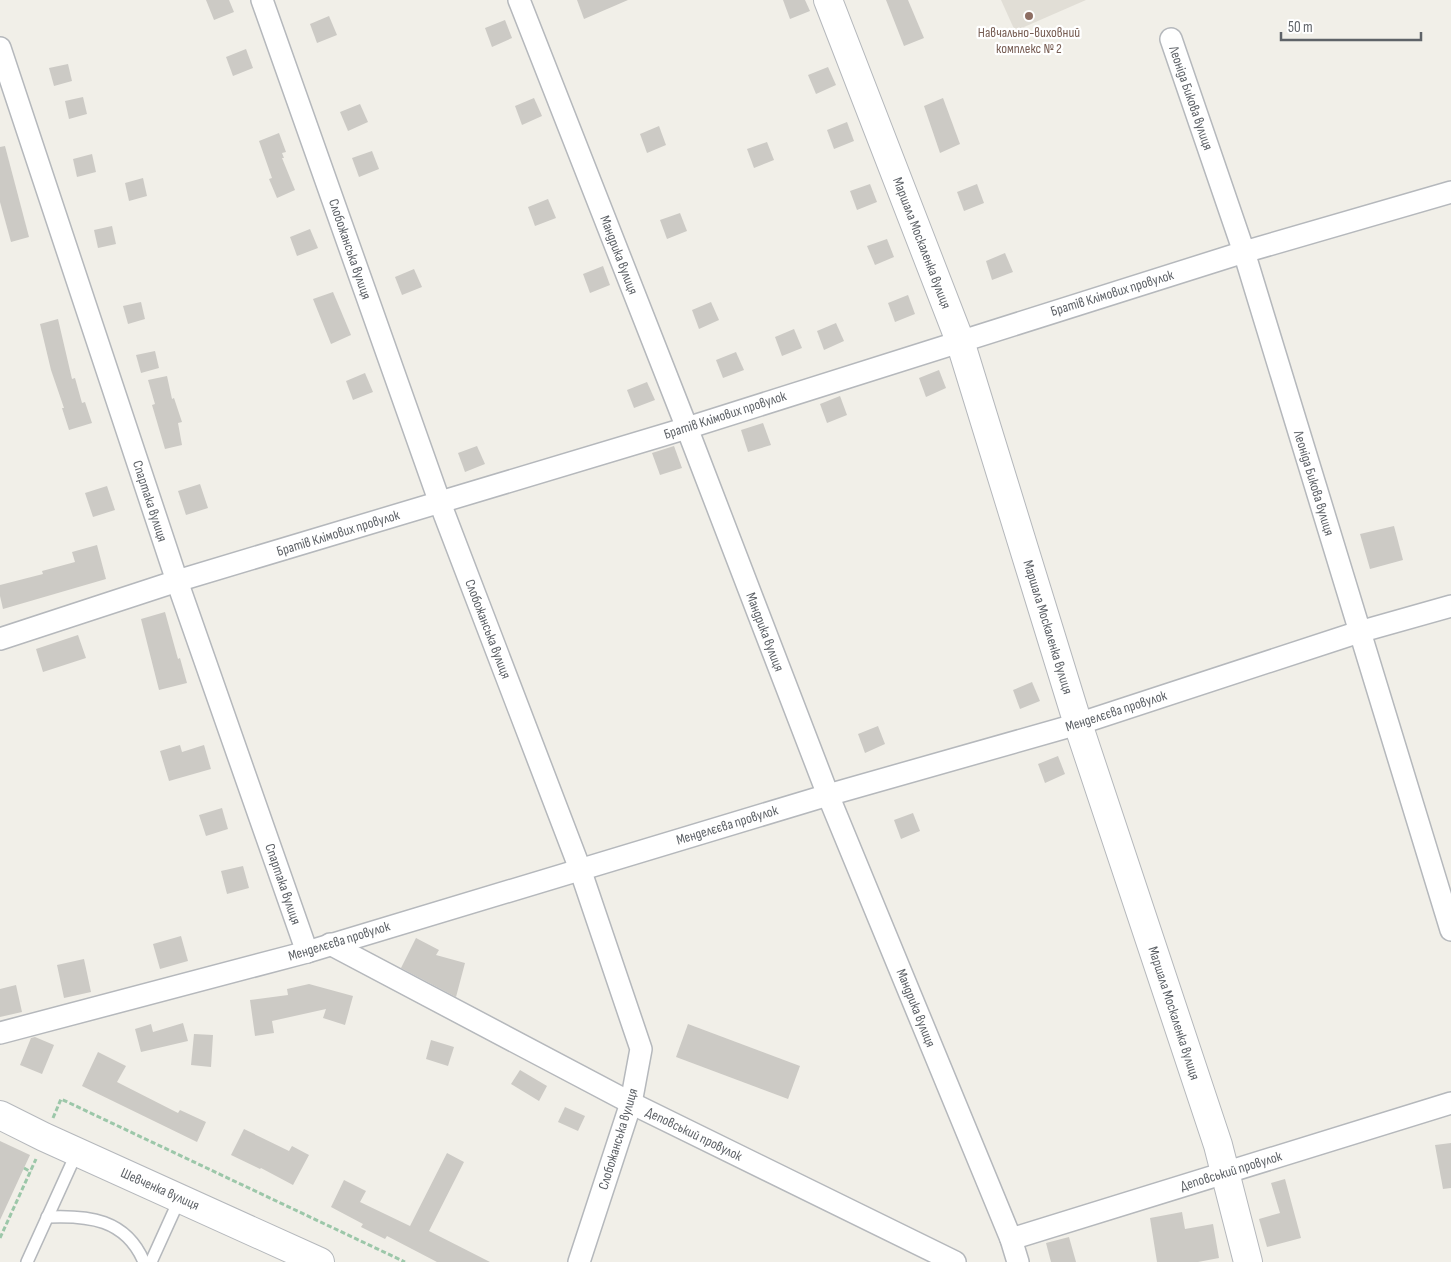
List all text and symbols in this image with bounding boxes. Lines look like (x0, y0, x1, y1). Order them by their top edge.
marker: Навчально-виховний комплекс № 2 (1023, 10, 1035, 22)
scale bar (1281, 10, 1421, 42)
text: 50 m (1288, 18, 1313, 37)
place label: Навчально-виховний комплекс № 2 (978, 24, 1080, 57)
street label: Леоніда Бикова вулиця (1165, 43, 1217, 152)
street label: Маршала Москаленка вулиця (889, 175, 955, 311)
street label: Слобожанська вулиця (325, 197, 375, 301)
street label: Мандрика вулиця (596, 213, 642, 297)
street label: Братів Клімових провулок (1049, 266, 1176, 320)
street label: Братів Клімових провулок (662, 387, 789, 443)
street label: Леоніда Бикова вулиця (1290, 427, 1338, 538)
street label: Спартака вулиця (129, 458, 171, 544)
street label: Братів Клімових провулок (275, 506, 402, 560)
street label: Маршала Москаленка вулиця (1019, 558, 1077, 696)
street label: Слобожанська вулиця (461, 577, 515, 681)
street label: Мандрика вулиця (742, 590, 788, 674)
street label: Менделєєва провулок (1063, 686, 1169, 735)
street label: Менделєєва провулок (674, 801, 781, 849)
street label: Спартака вулиця (261, 841, 305, 927)
street label: Менделєєва провулок (286, 917, 393, 965)
street label: Маршала Москаленка вулиця (1144, 944, 1204, 1082)
street label: Мандрика вулиця (893, 966, 939, 1050)
street label: Слобожанська вулиця (594, 1086, 642, 1192)
street label: Деповський провулок (643, 1103, 746, 1165)
street label: Деповський провулок (1178, 1147, 1284, 1194)
street label: Шевченка вулиця (118, 1164, 202, 1214)

